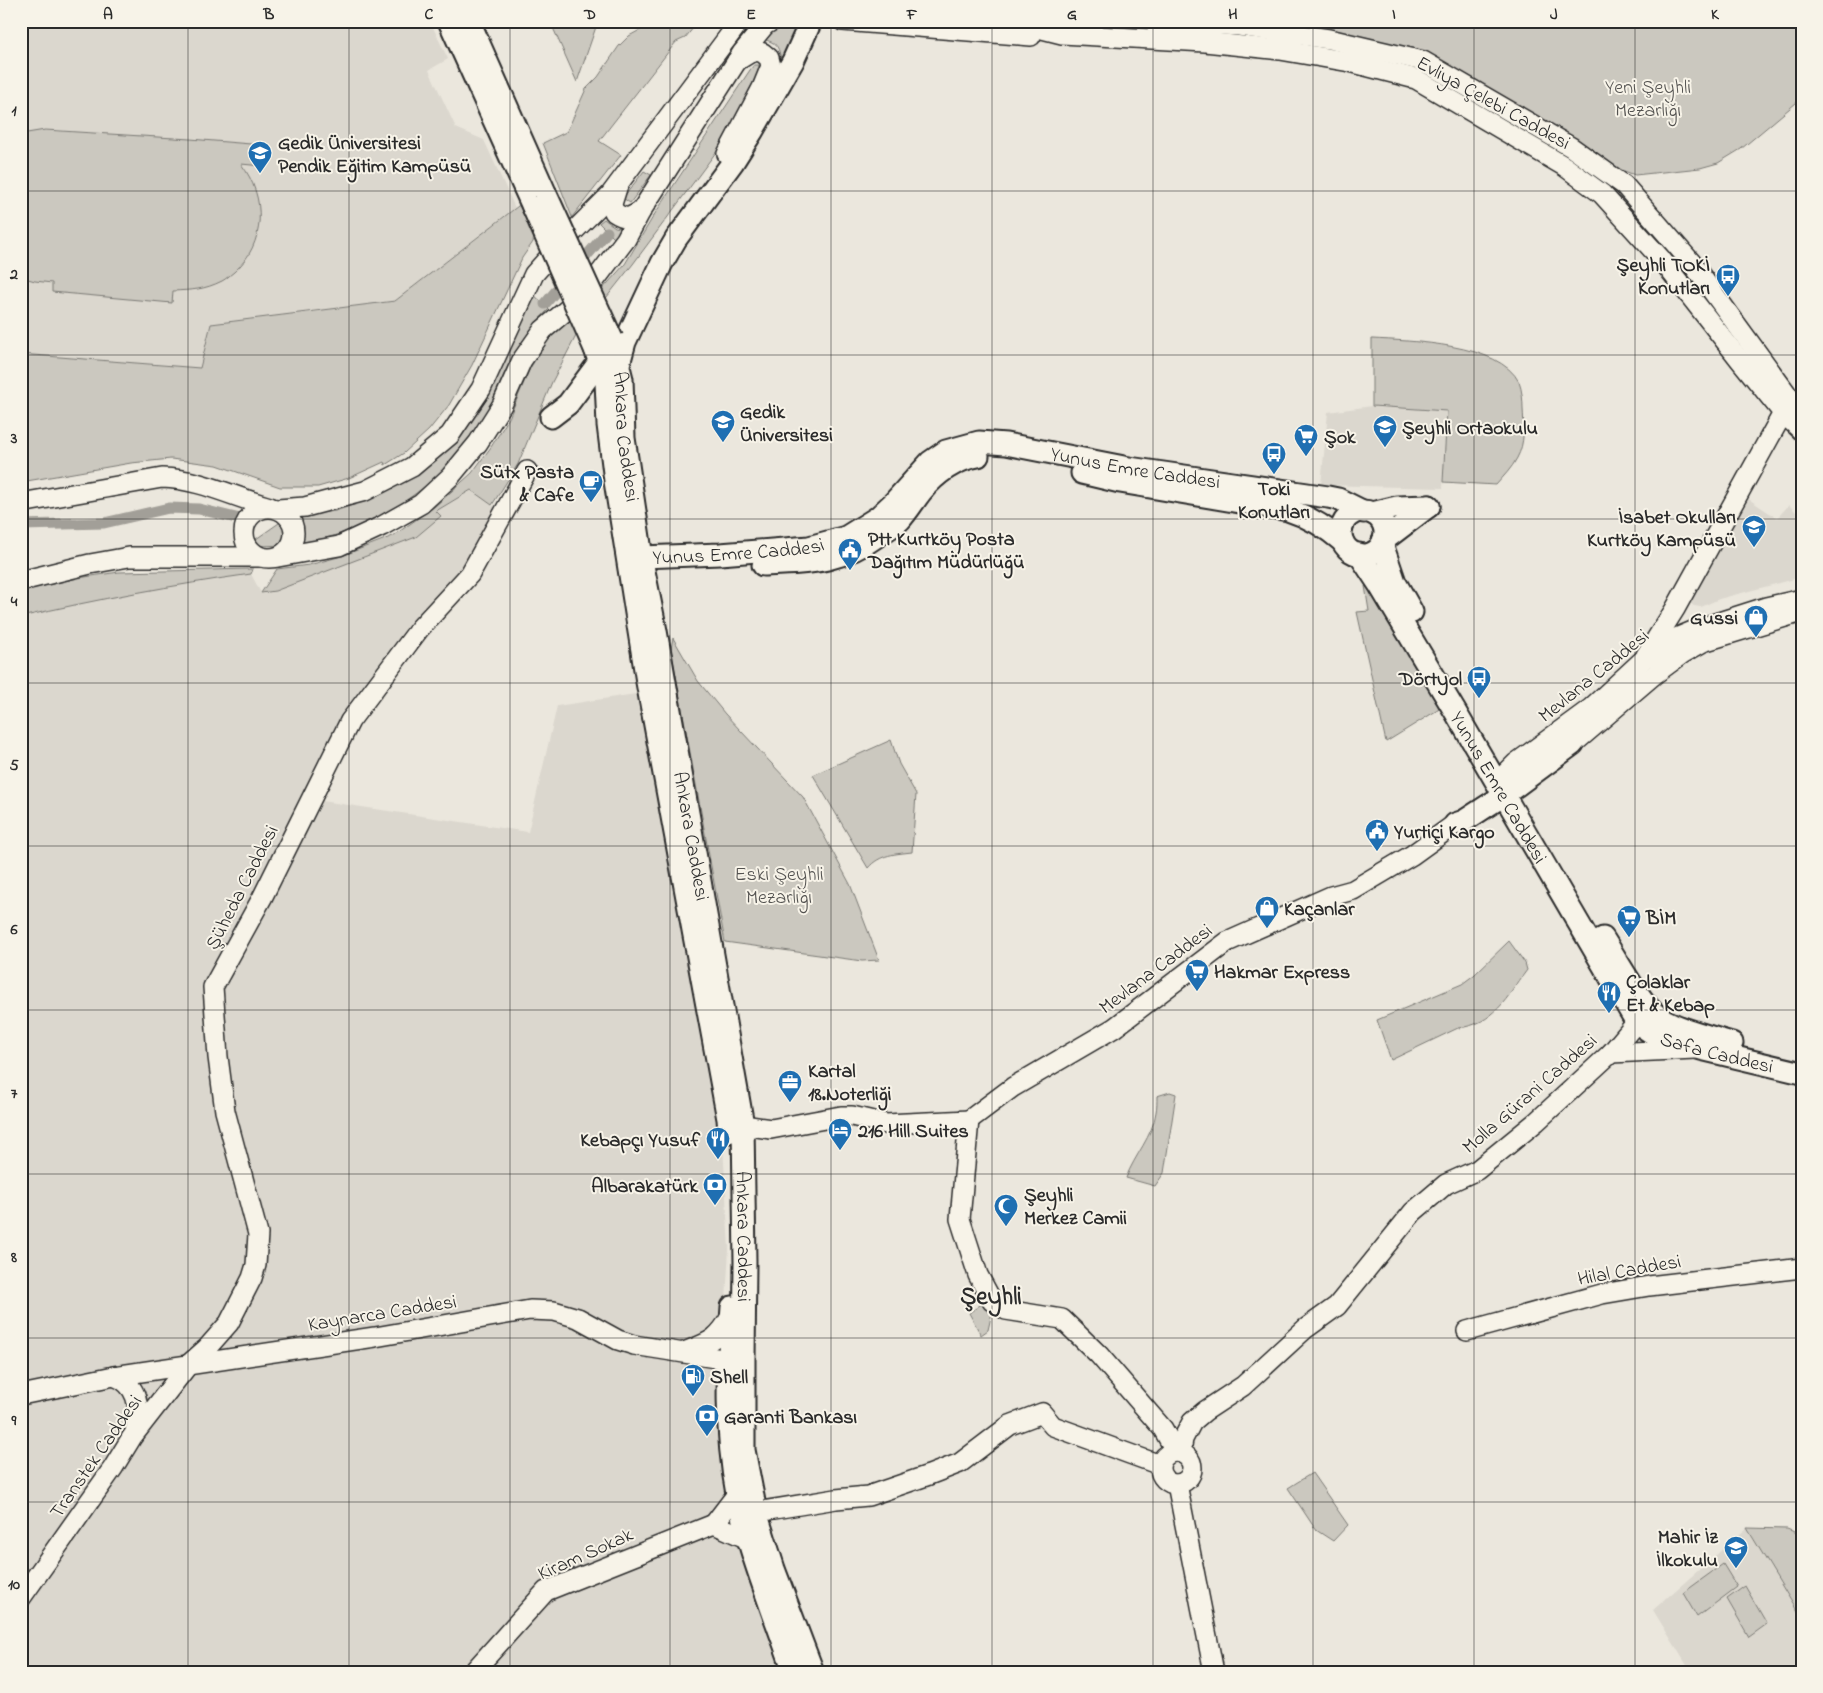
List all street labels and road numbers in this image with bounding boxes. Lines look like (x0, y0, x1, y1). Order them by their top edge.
street label: Evliya Çelebi Caddesi (1410, 50, 1575, 159)
street label: Ankara Caddesi (604, 369, 645, 504)
street label: Yunus Emre Caddesi (1048, 441, 1222, 498)
street label: Yunus Emre Caddesi (652, 531, 828, 574)
street label: Mevlana Caddesi (1533, 623, 1656, 731)
street label: Yunus Emre Caddesi (1441, 707, 1553, 870)
street label: Ankara Caddesi (664, 769, 715, 903)
street label: Şüheda Caddesi (199, 821, 287, 956)
street label: Mevlana Caddesi (1094, 918, 1219, 1022)
street label: Safa Caddesi (1656, 1026, 1776, 1083)
street label: Molla Gürani Caddesi (1457, 1028, 1605, 1162)
street label: Ankara Caddesi (727, 1171, 757, 1302)
street label: Hilal Caddesi (1575, 1248, 1684, 1295)
street label: Kaynarca Caddesi (306, 1288, 459, 1341)
street label: Transtek Caddesi (44, 1390, 150, 1525)
street label: Kiram Sokak (534, 1521, 639, 1589)

